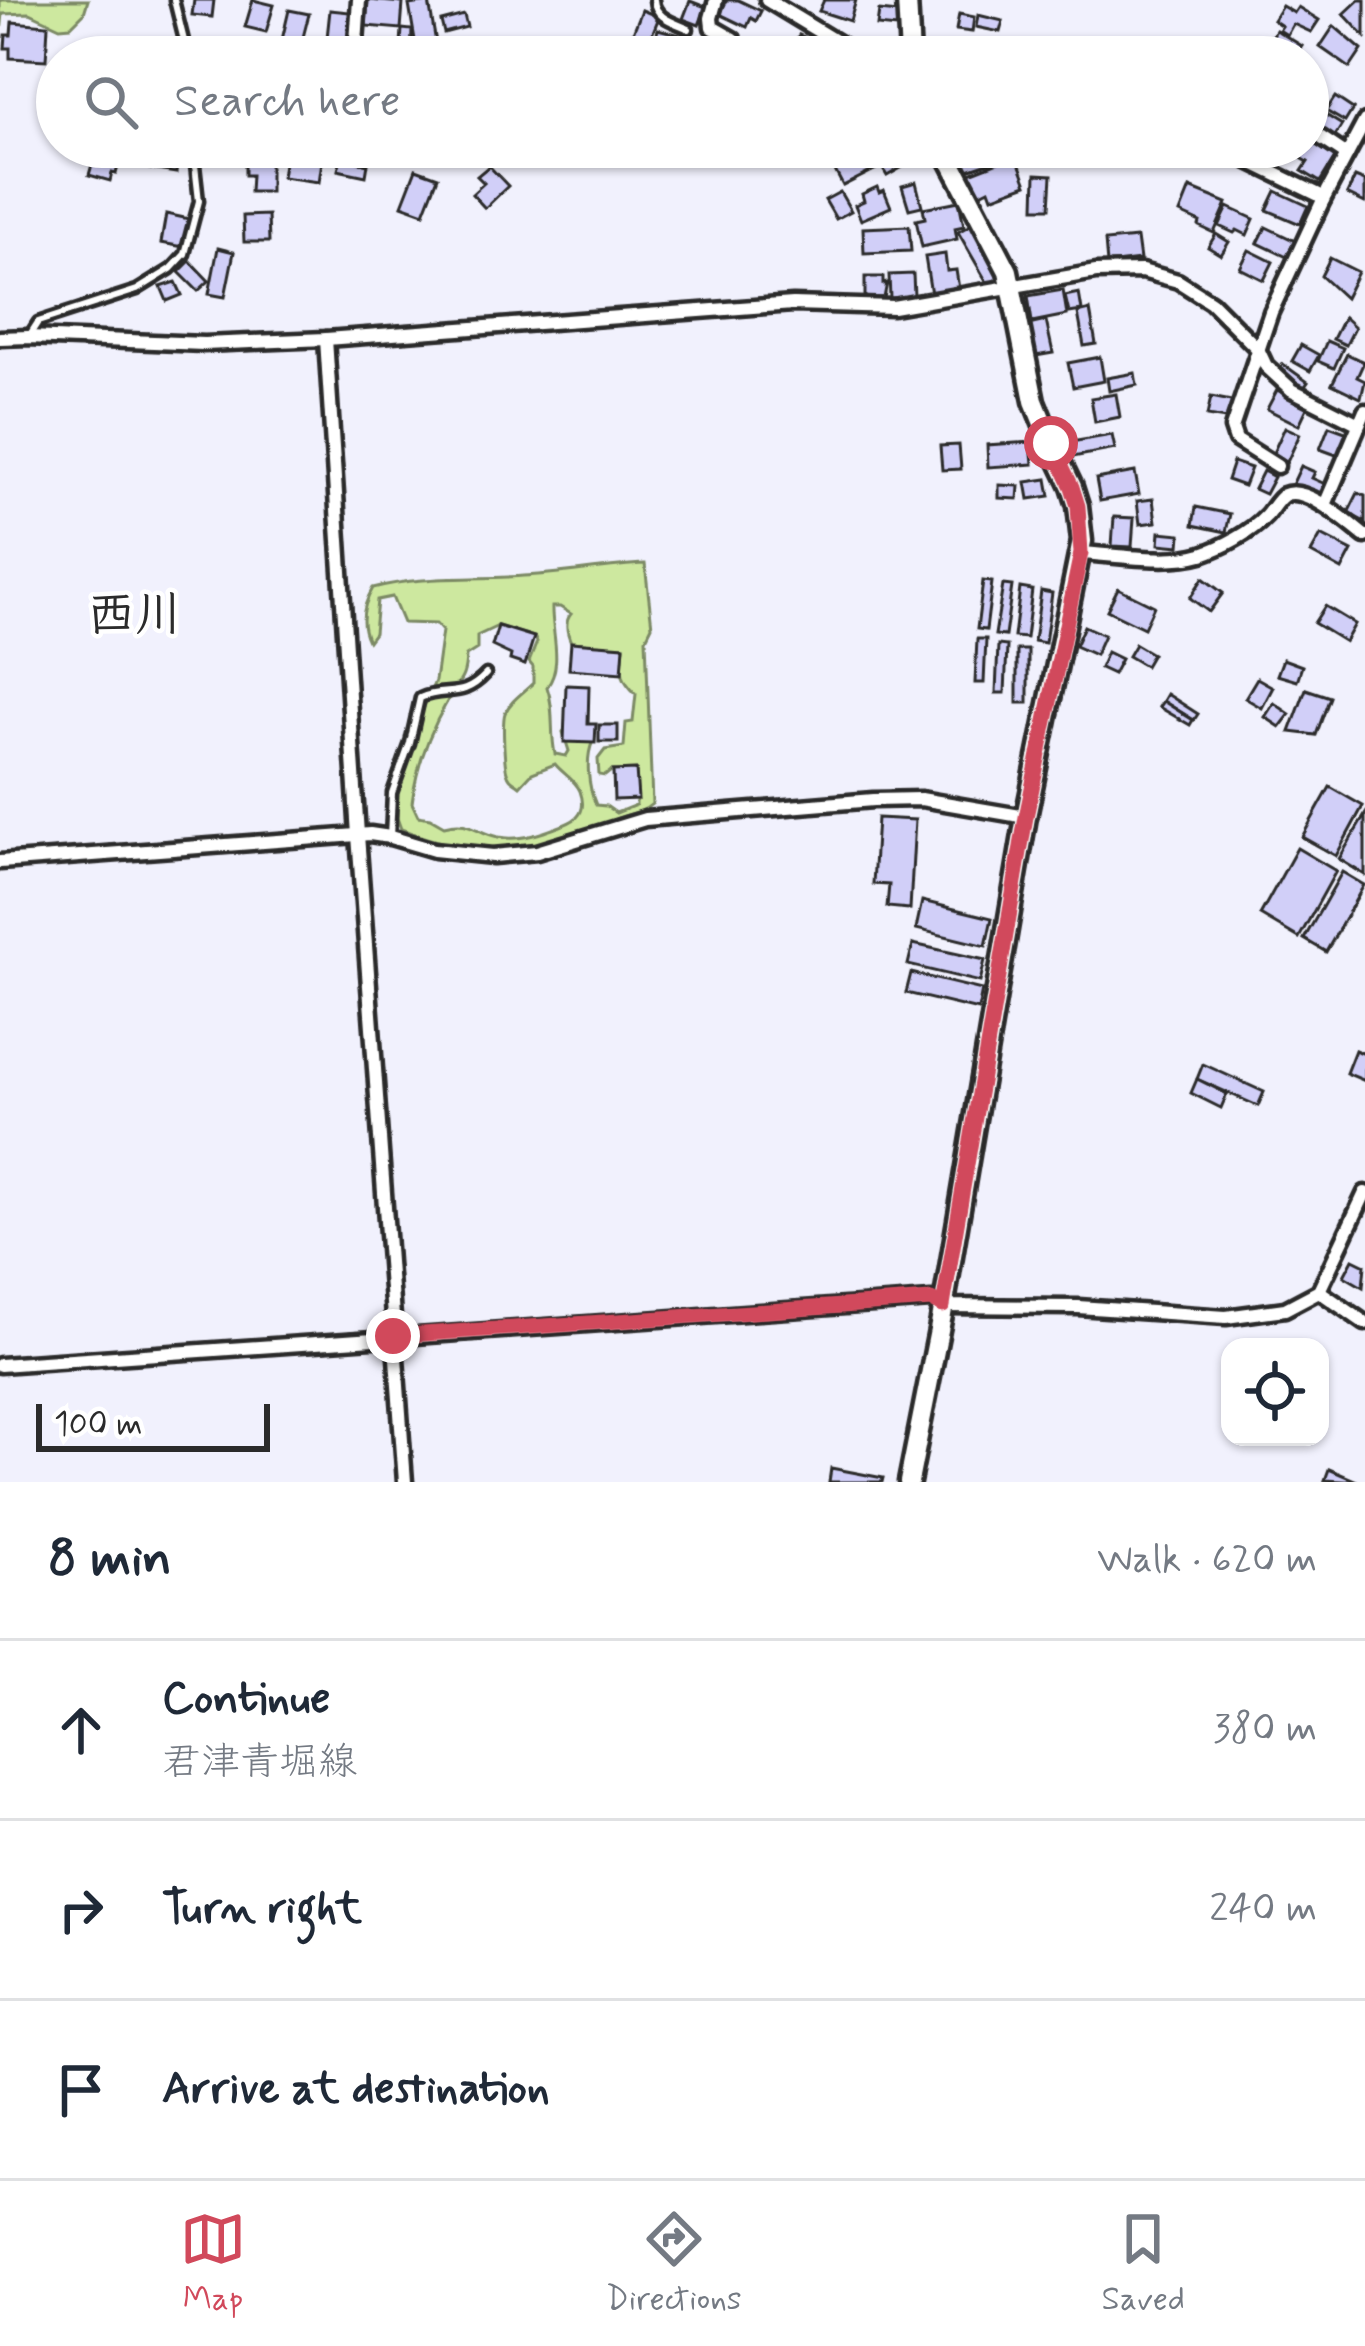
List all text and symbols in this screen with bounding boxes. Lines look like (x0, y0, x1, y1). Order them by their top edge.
search box (36, 36, 1329, 168)
icon: search (78, 69, 144, 135)
text: Search here (174, 73, 401, 132)
route start (1024, 416, 1078, 470)
district label: 西川 (87, 585, 183, 648)
route end (366, 1309, 420, 1363)
map controls (1221, 1338, 1329, 1446)
button: locate (1221, 1338, 1329, 1446)
scale bar (36, 1398, 270, 1451)
text: 100 m (54, 1403, 143, 1447)
text: 8 min (48, 1527, 171, 1593)
text: Walk · 620 m (1097, 1535, 1317, 1586)
text: Continue (162, 1670, 330, 1729)
icon: ahead (48, 1697, 114, 1763)
text: 380 m (1213, 1704, 1317, 1755)
text: 君津青堀線 (162, 1738, 357, 1789)
icon: right (48, 1877, 114, 1943)
text: Turn right (162, 1880, 362, 1939)
text: 240 m (1209, 1884, 1317, 1935)
icon: arrive (48, 2057, 114, 2123)
text: Arrive at destination (162, 2060, 550, 2119)
tab: Map (180, 2206, 246, 2322)
tab: Directions (606, 2206, 742, 2322)
tab: Saved (1102, 2206, 1185, 2322)

